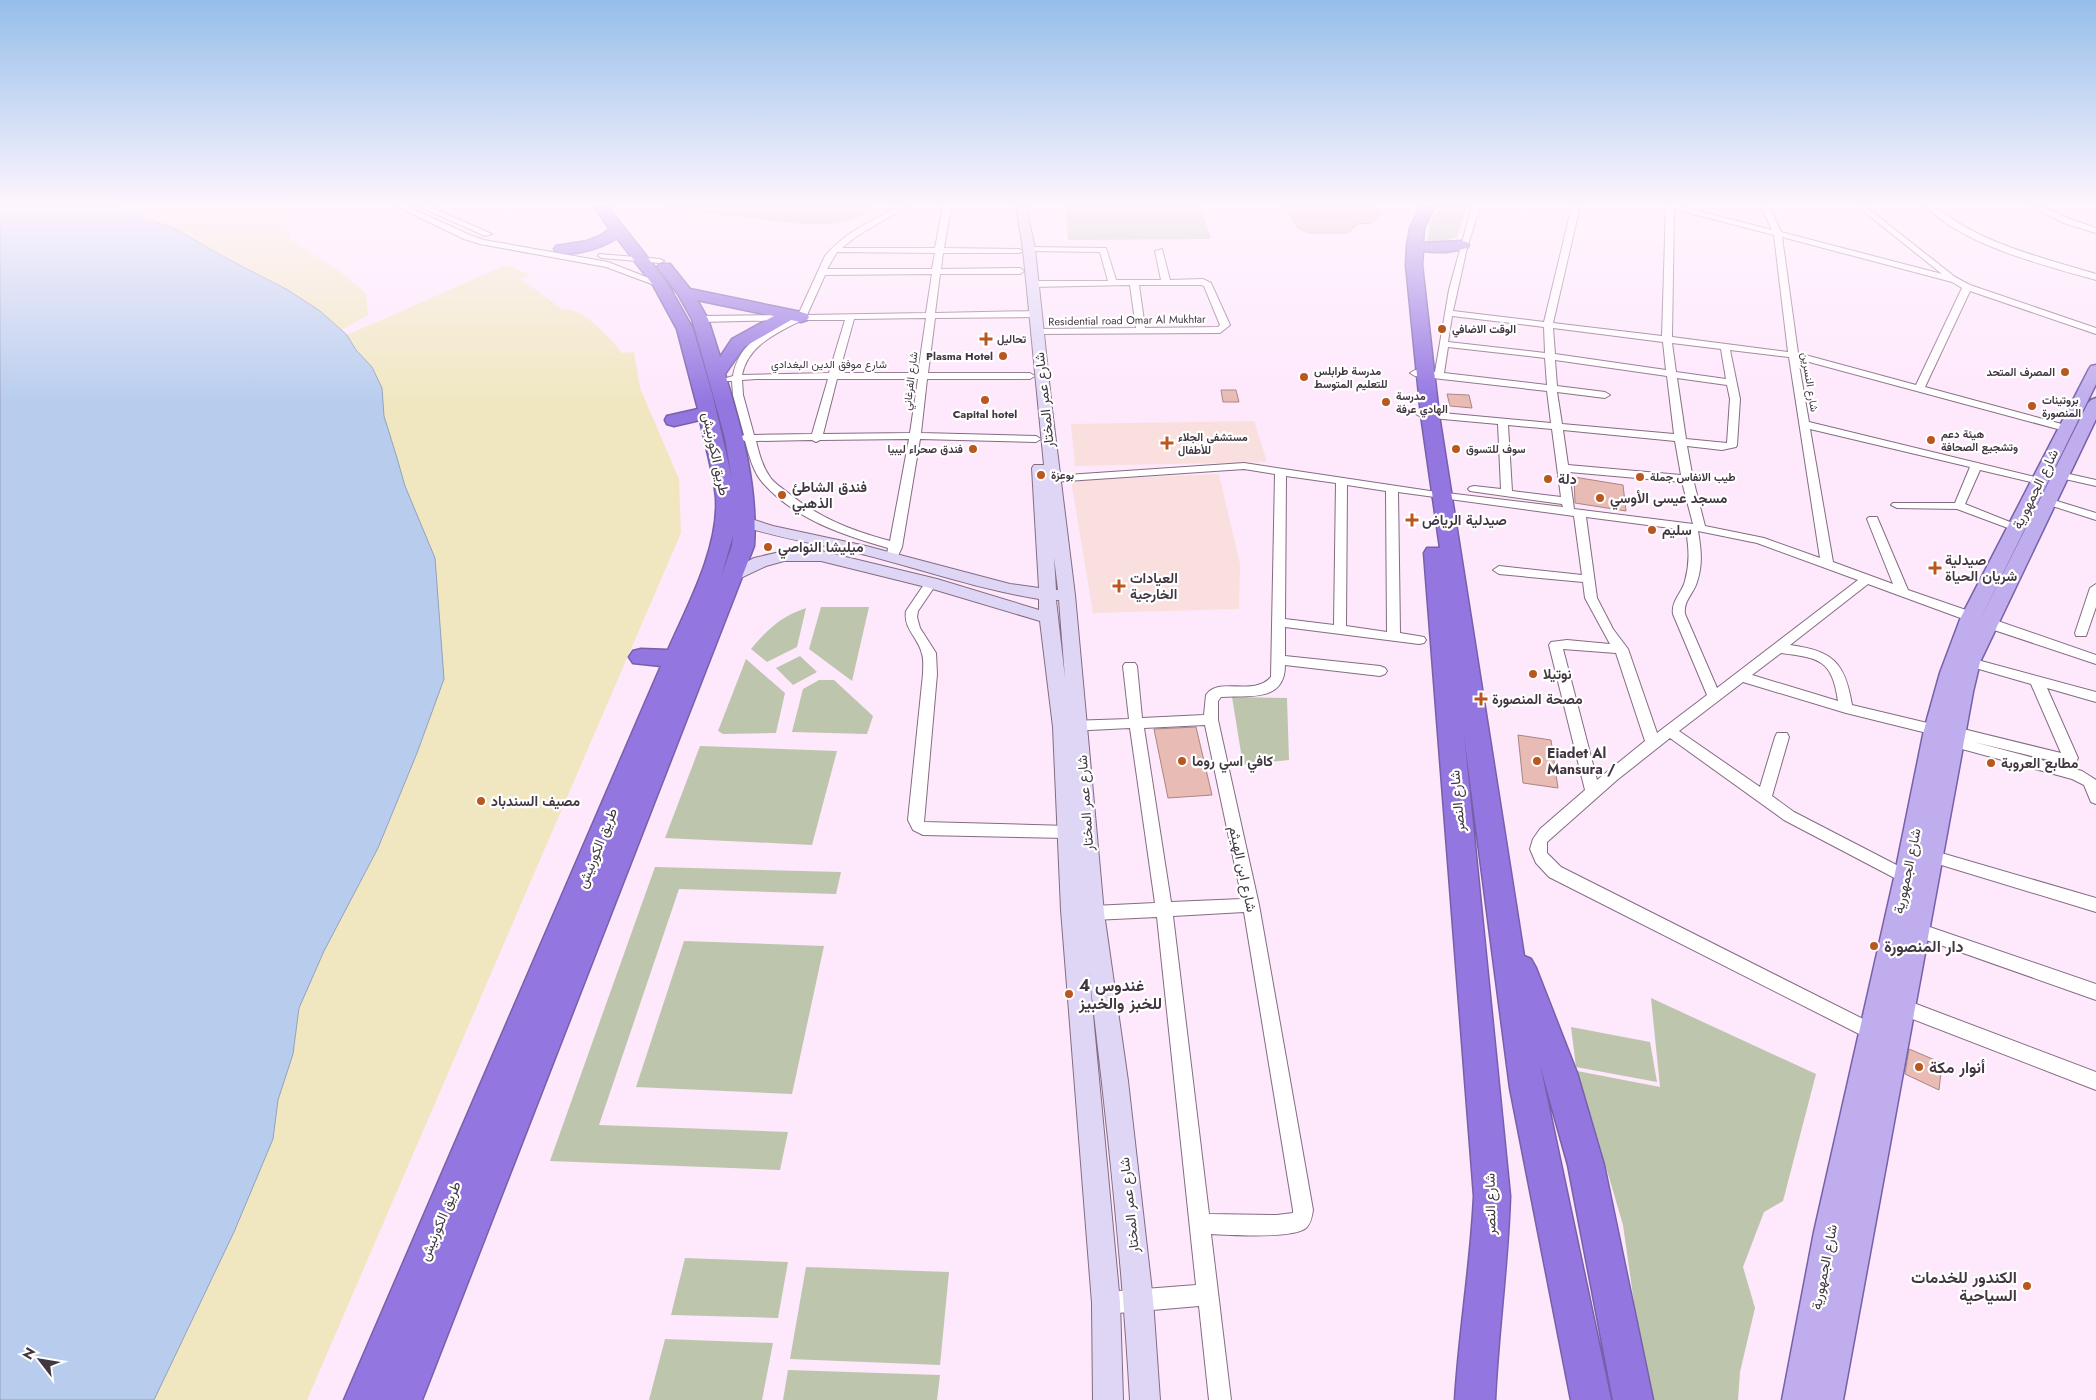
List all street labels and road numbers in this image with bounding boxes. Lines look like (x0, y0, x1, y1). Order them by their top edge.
street label: Residential road Omar Al Mukhtar (1048, 311, 1206, 329)
street label: شارع الفرغاني (898, 350, 924, 411)
street label: شارع عمر المختار (1029, 351, 1060, 450)
street label: شارع النسرين (1797, 351, 1823, 413)
street label: شارع موفق الدين البغدادي (771, 356, 887, 374)
street label: طريق الكورنيش (697, 410, 735, 498)
street label: شارع الجمهورية (2007, 446, 2064, 533)
street label: شارع عمر المختار (1072, 754, 1099, 853)
street label: شارع النصر (1444, 769, 1471, 834)
street label: طريق الكورنيش (572, 805, 622, 891)
street label: شارع ابن الهيثم (1223, 824, 1262, 914)
street label: شارع الجمهورية (1888, 826, 1927, 916)
street label: شارع عمر المختار (1114, 1156, 1145, 1255)
street label: شارع النصر (1479, 1173, 1502, 1236)
street label: طريق الكورنيش (414, 1178, 466, 1264)
street label: شارع الجمهورية (1806, 1222, 1843, 1312)

